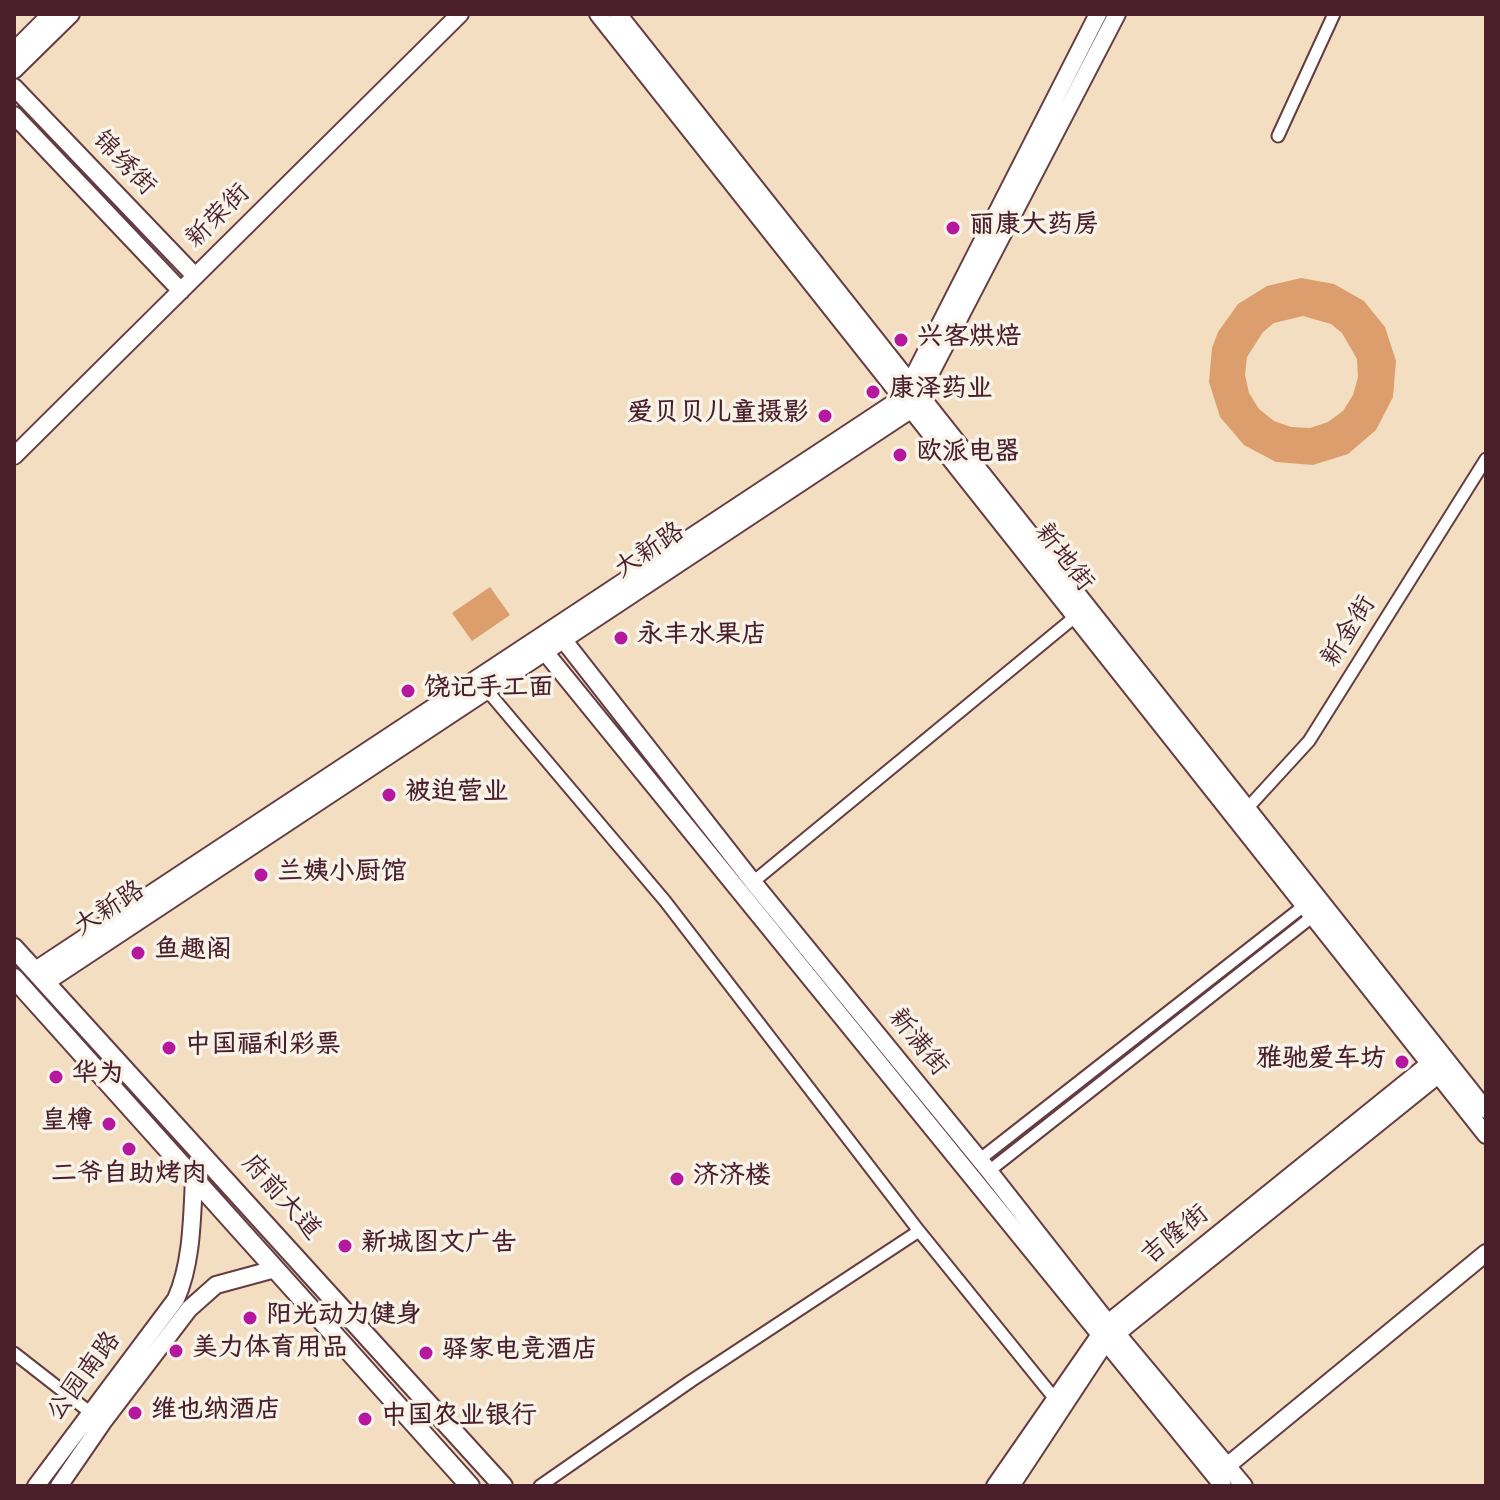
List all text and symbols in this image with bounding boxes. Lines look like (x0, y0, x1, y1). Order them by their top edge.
street label: 锦绣街 (84, 126, 160, 204)
street label: 新荣街 (181, 179, 259, 257)
place label: 丽康大药房 (969, 212, 1099, 244)
marker: 丽康大药房 (944, 219, 962, 237)
place label: 兴客烘焙 (917, 324, 1021, 356)
marker: 兴客烘焙 (892, 331, 910, 349)
place label: 康泽药业 (889, 376, 993, 408)
marker: 康泽药业 (864, 383, 882, 401)
place label: 爱贝贝儿童摄影 (627, 400, 809, 432)
marker: 爱贝贝儿童摄影 (816, 407, 834, 425)
place label: 欧派电器 (916, 439, 1020, 471)
marker: 欧派电器 (891, 446, 909, 464)
street label: 大新路 (610, 518, 692, 588)
street label: 新地街 (1026, 519, 1098, 599)
street label: 新金街 (1317, 592, 1385, 674)
place label: 永丰水果店 (637, 622, 767, 654)
marker: 永丰水果店 (612, 629, 630, 647)
place label: 饶记手工面 (424, 675, 554, 707)
marker: 饶记手工面 (399, 682, 417, 700)
place label: 被迫营业 (405, 779, 509, 811)
marker: 被迫营业 (380, 786, 398, 804)
place label: 兰姨小厨馆 (277, 859, 407, 891)
marker: 兰姨小厨馆 (252, 866, 270, 884)
street label: 大新路 (70, 877, 152, 945)
place label: 鱼趣阁 (154, 937, 232, 969)
marker: 鱼趣阁 (129, 944, 147, 962)
street label: 新满街 (879, 1004, 953, 1084)
place label: 中国福利彩票 (185, 1032, 341, 1064)
marker: 中国福利彩票 (160, 1039, 178, 1057)
place label: 雅驰爱车坊 (1256, 1046, 1386, 1078)
marker: 雅驰爱车坊 (1393, 1053, 1411, 1071)
place label: 华为 (72, 1061, 124, 1093)
marker: 华为 (47, 1068, 65, 1086)
place label: 皇樽 (41, 1108, 93, 1140)
marker: 皇樽 (100, 1115, 118, 1133)
marker: 二爷自助烤肉 (120, 1140, 138, 1158)
street label: 府前大道 (233, 1150, 325, 1248)
place label: 二爷自助烤肉 (51, 1161, 207, 1193)
place label: 济济楼 (693, 1163, 771, 1195)
marker: 济济楼 (668, 1170, 686, 1188)
street label: 吉隆街 (1137, 1200, 1217, 1274)
place label: 新城图文广告 (361, 1230, 517, 1262)
marker: 新城图文广告 (336, 1237, 354, 1255)
place label: 阳光动力健身 (266, 1302, 422, 1334)
marker: 阳光动力健身 (241, 1309, 259, 1327)
street label: 公园南路 (42, 1327, 130, 1429)
place label: 美力体育用品 (192, 1335, 348, 1367)
place label: 驿家电竞酒店 (442, 1337, 598, 1369)
marker: 美力体育用品 (167, 1342, 185, 1360)
marker: 驿家电竞酒店 (417, 1344, 435, 1362)
place label: 维也纳酒店 (151, 1397, 281, 1429)
place label: 中国农业银行 (381, 1403, 537, 1435)
marker: 维也纳酒店 (126, 1404, 144, 1422)
marker: 中国农业银行 (356, 1410, 374, 1428)

